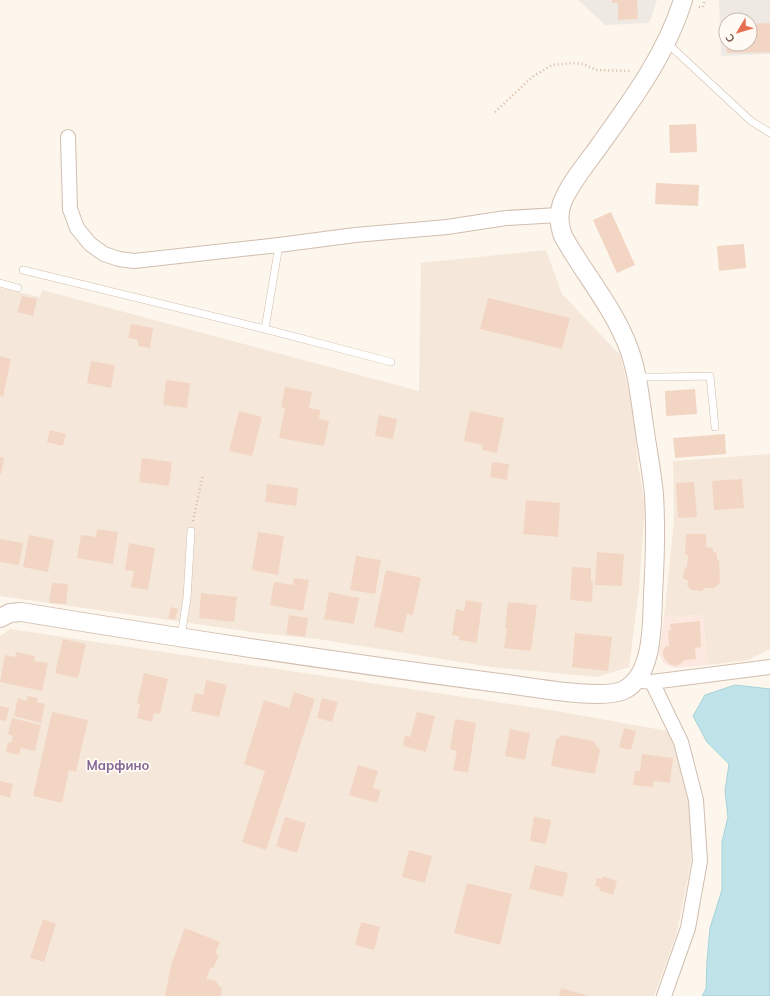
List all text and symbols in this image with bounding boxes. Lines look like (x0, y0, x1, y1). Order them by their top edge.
north arrow (718, 12, 758, 52)
text: С (722, 31, 738, 45)
district label: Марфино (87, 757, 150, 773)

